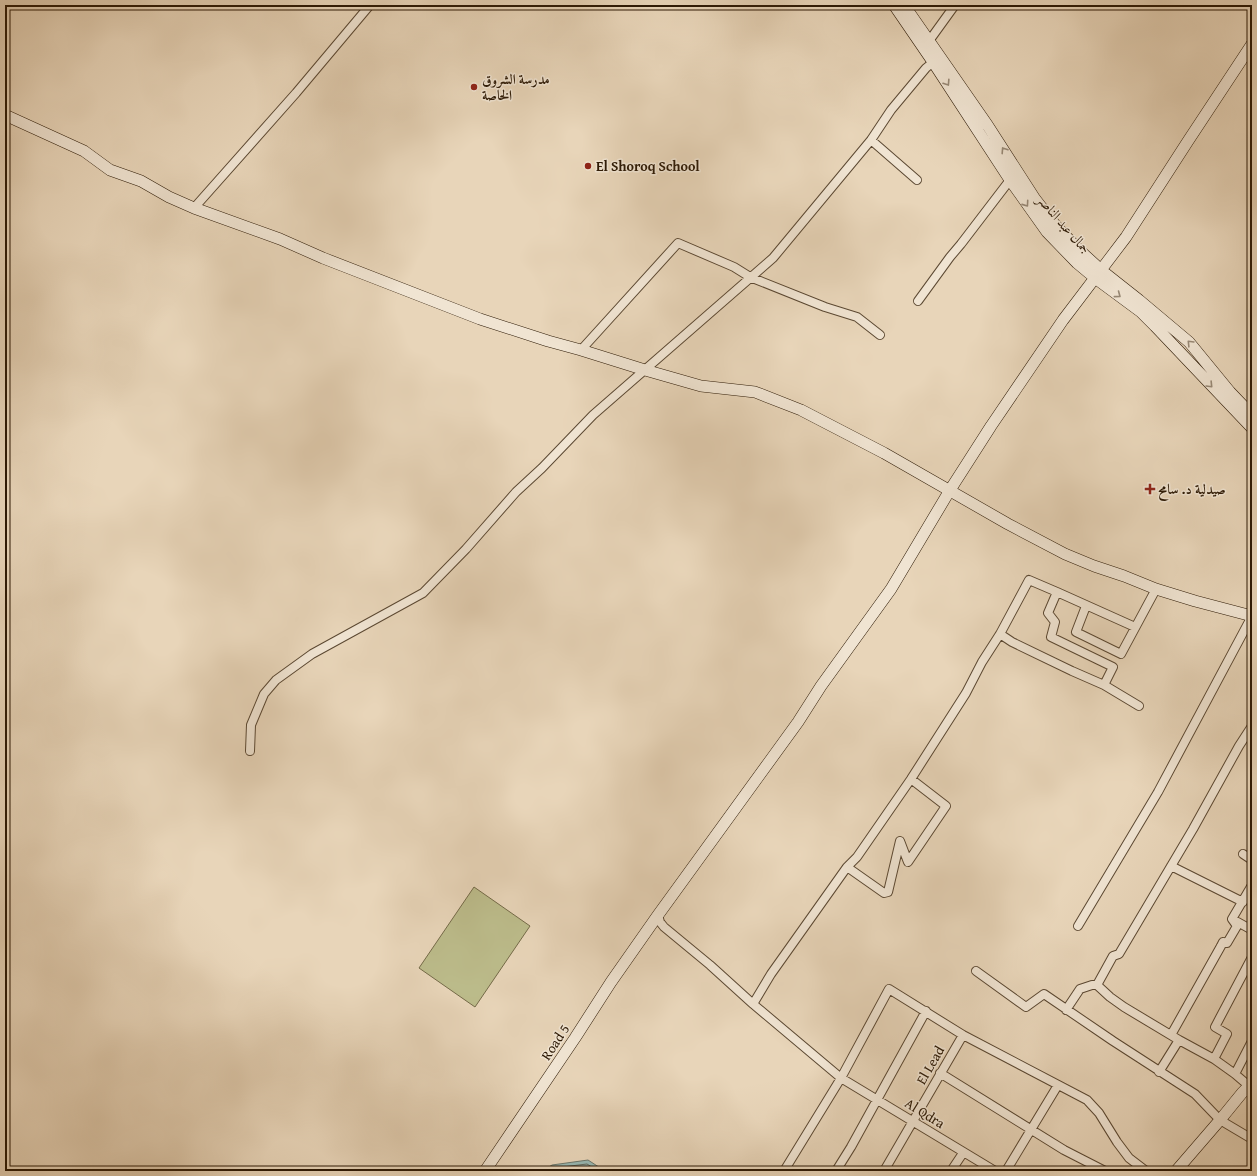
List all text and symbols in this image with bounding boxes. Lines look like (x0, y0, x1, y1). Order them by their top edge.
place label: مدرسة الشروق الخاصة (482, 69, 550, 105)
one-way arrow (942, 79, 949, 86)
marker: مدرسة الشروق الخاصة (469, 82, 479, 92)
one-way arrow (1001, 147, 1009, 154)
place label: El Shoroq School (596, 156, 700, 176)
marker: El Shoroq School (583, 161, 593, 171)
street label: جمال عبد الناصر (1032, 189, 1095, 258)
one-way arrow (1022, 199, 1029, 206)
one-way arrow (1113, 290, 1120, 297)
one-way arrow (1187, 340, 1194, 348)
one-way arrow (1206, 381, 1213, 388)
place label: صيدلية د. سامح (1158, 479, 1226, 501)
marker: صيدلية د. سامح (1145, 484, 1155, 494)
street label: Road 5 (536, 1020, 574, 1064)
street label: El Lead (911, 1042, 949, 1088)
street label: Al Qdra (901, 1093, 949, 1133)

